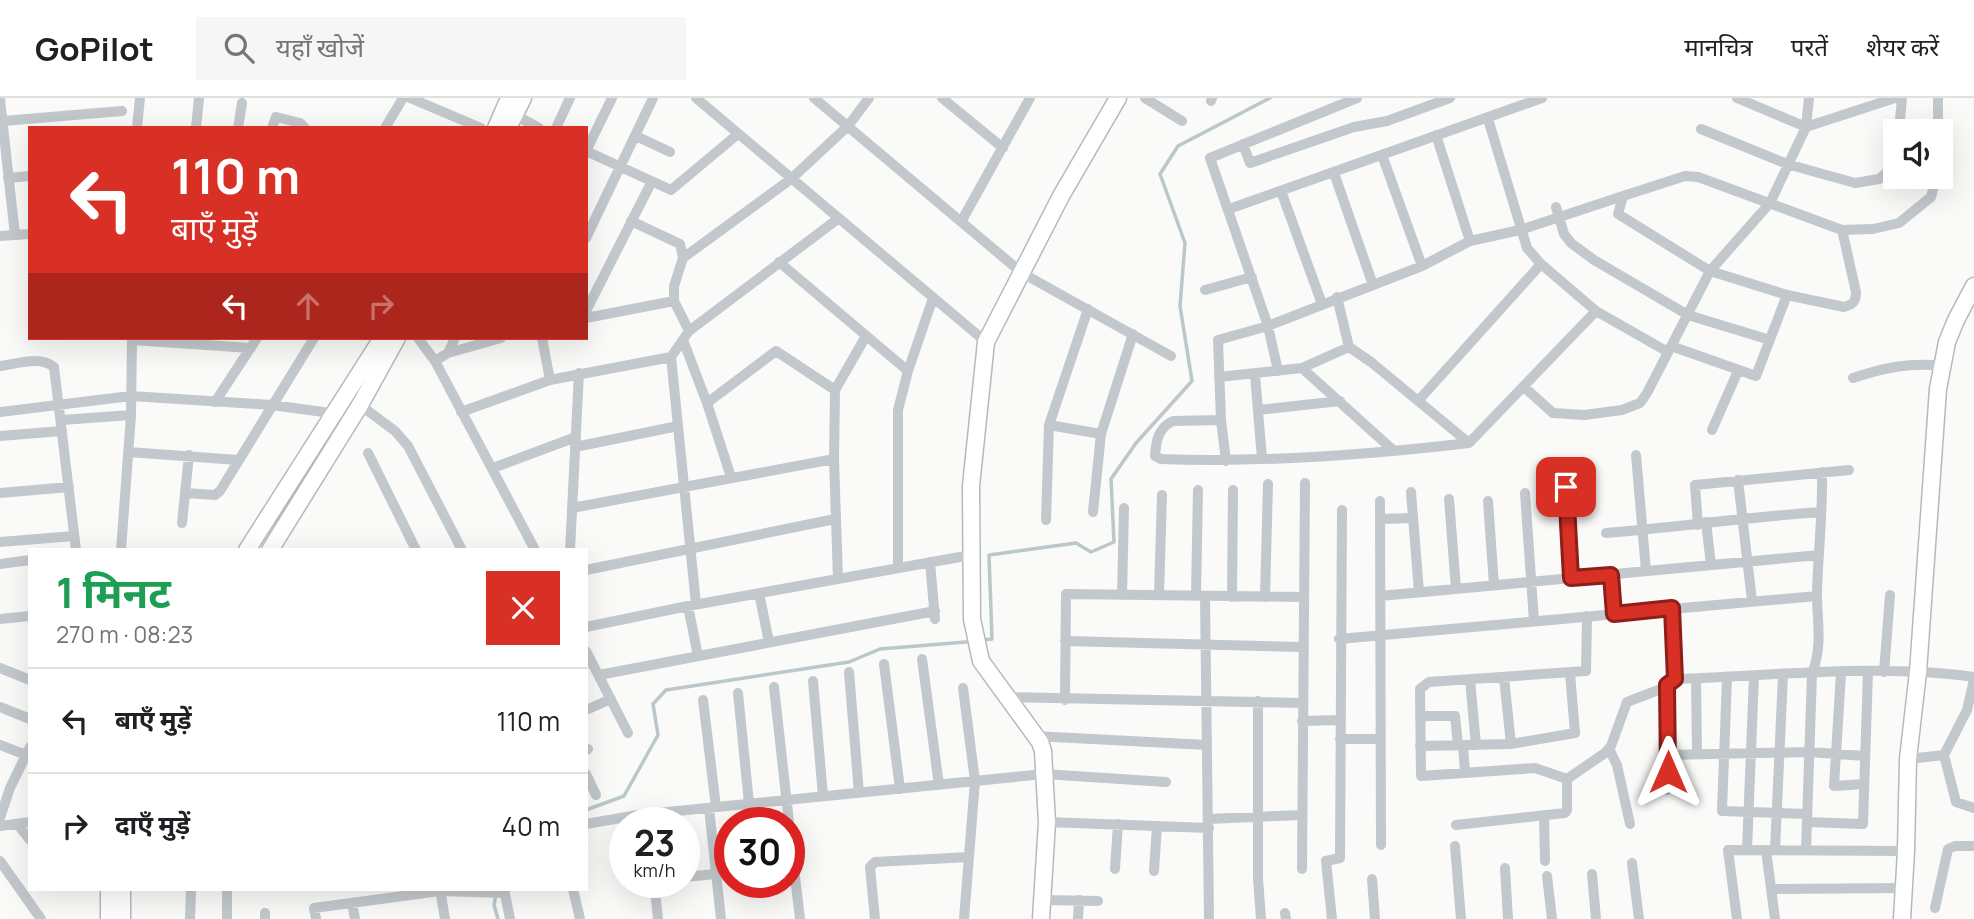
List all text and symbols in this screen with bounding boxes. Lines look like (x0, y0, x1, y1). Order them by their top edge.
search box (196, 17, 686, 80)
text: GoPilot (35, 26, 154, 71)
icon: search (220, 29, 258, 67)
text: यहाँ खोजें (276, 29, 364, 65)
text: मानचित्र (1684, 30, 1753, 63)
text: परतें (1791, 30, 1828, 63)
text: शेयर करें (1866, 30, 1939, 63)
map controls (1883, 119, 1953, 189)
button: sound (1883, 119, 1953, 189)
text: 110 m (171, 142, 300, 209)
icon: left (56, 154, 147, 245)
text: बाएँ मुड़ें (171, 206, 258, 250)
icon: left (216, 287, 254, 325)
icon: ahead (289, 287, 327, 325)
icon: right (362, 287, 400, 325)
pin (1536, 457, 1596, 517)
icon: arrive (1547, 468, 1585, 506)
text: 1 मिनट (56, 563, 171, 621)
button: close (486, 571, 560, 645)
text: 270 m · 08:23 (56, 618, 193, 650)
text: बाएँ मुड़ें (115, 701, 192, 737)
icon: left (56, 702, 94, 740)
text: 110 m (497, 703, 560, 739)
position arrow (1631, 735, 1705, 809)
text: दाएँ मुड़ें (115, 806, 190, 842)
icon: right (56, 807, 94, 845)
speed limit sign: 30 (714, 807, 805, 898)
text: 40 m (502, 808, 560, 844)
text: 23 (634, 819, 675, 867)
text: km/h (634, 858, 675, 882)

